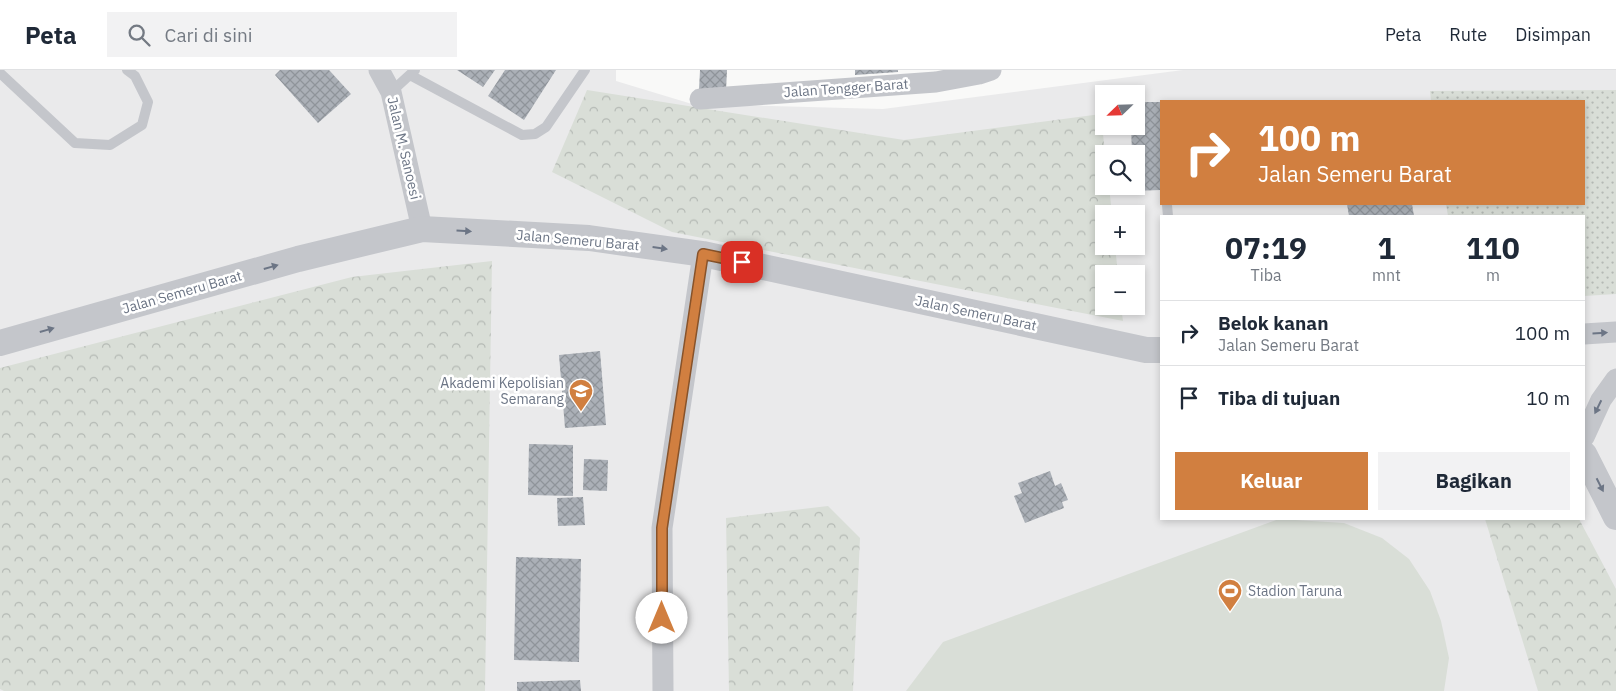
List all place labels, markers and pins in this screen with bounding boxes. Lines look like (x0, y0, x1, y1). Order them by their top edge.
pin (721, 241, 763, 283)
place label: Akademi Kepolisian Semarang (440, 374, 565, 408)
school or university icon: Akademi Kepolisian Semarang (568, 378, 594, 412)
sports icon: Stadion Taruna (1217, 578, 1243, 612)
place label: Stadion Taruna (1248, 582, 1343, 600)

